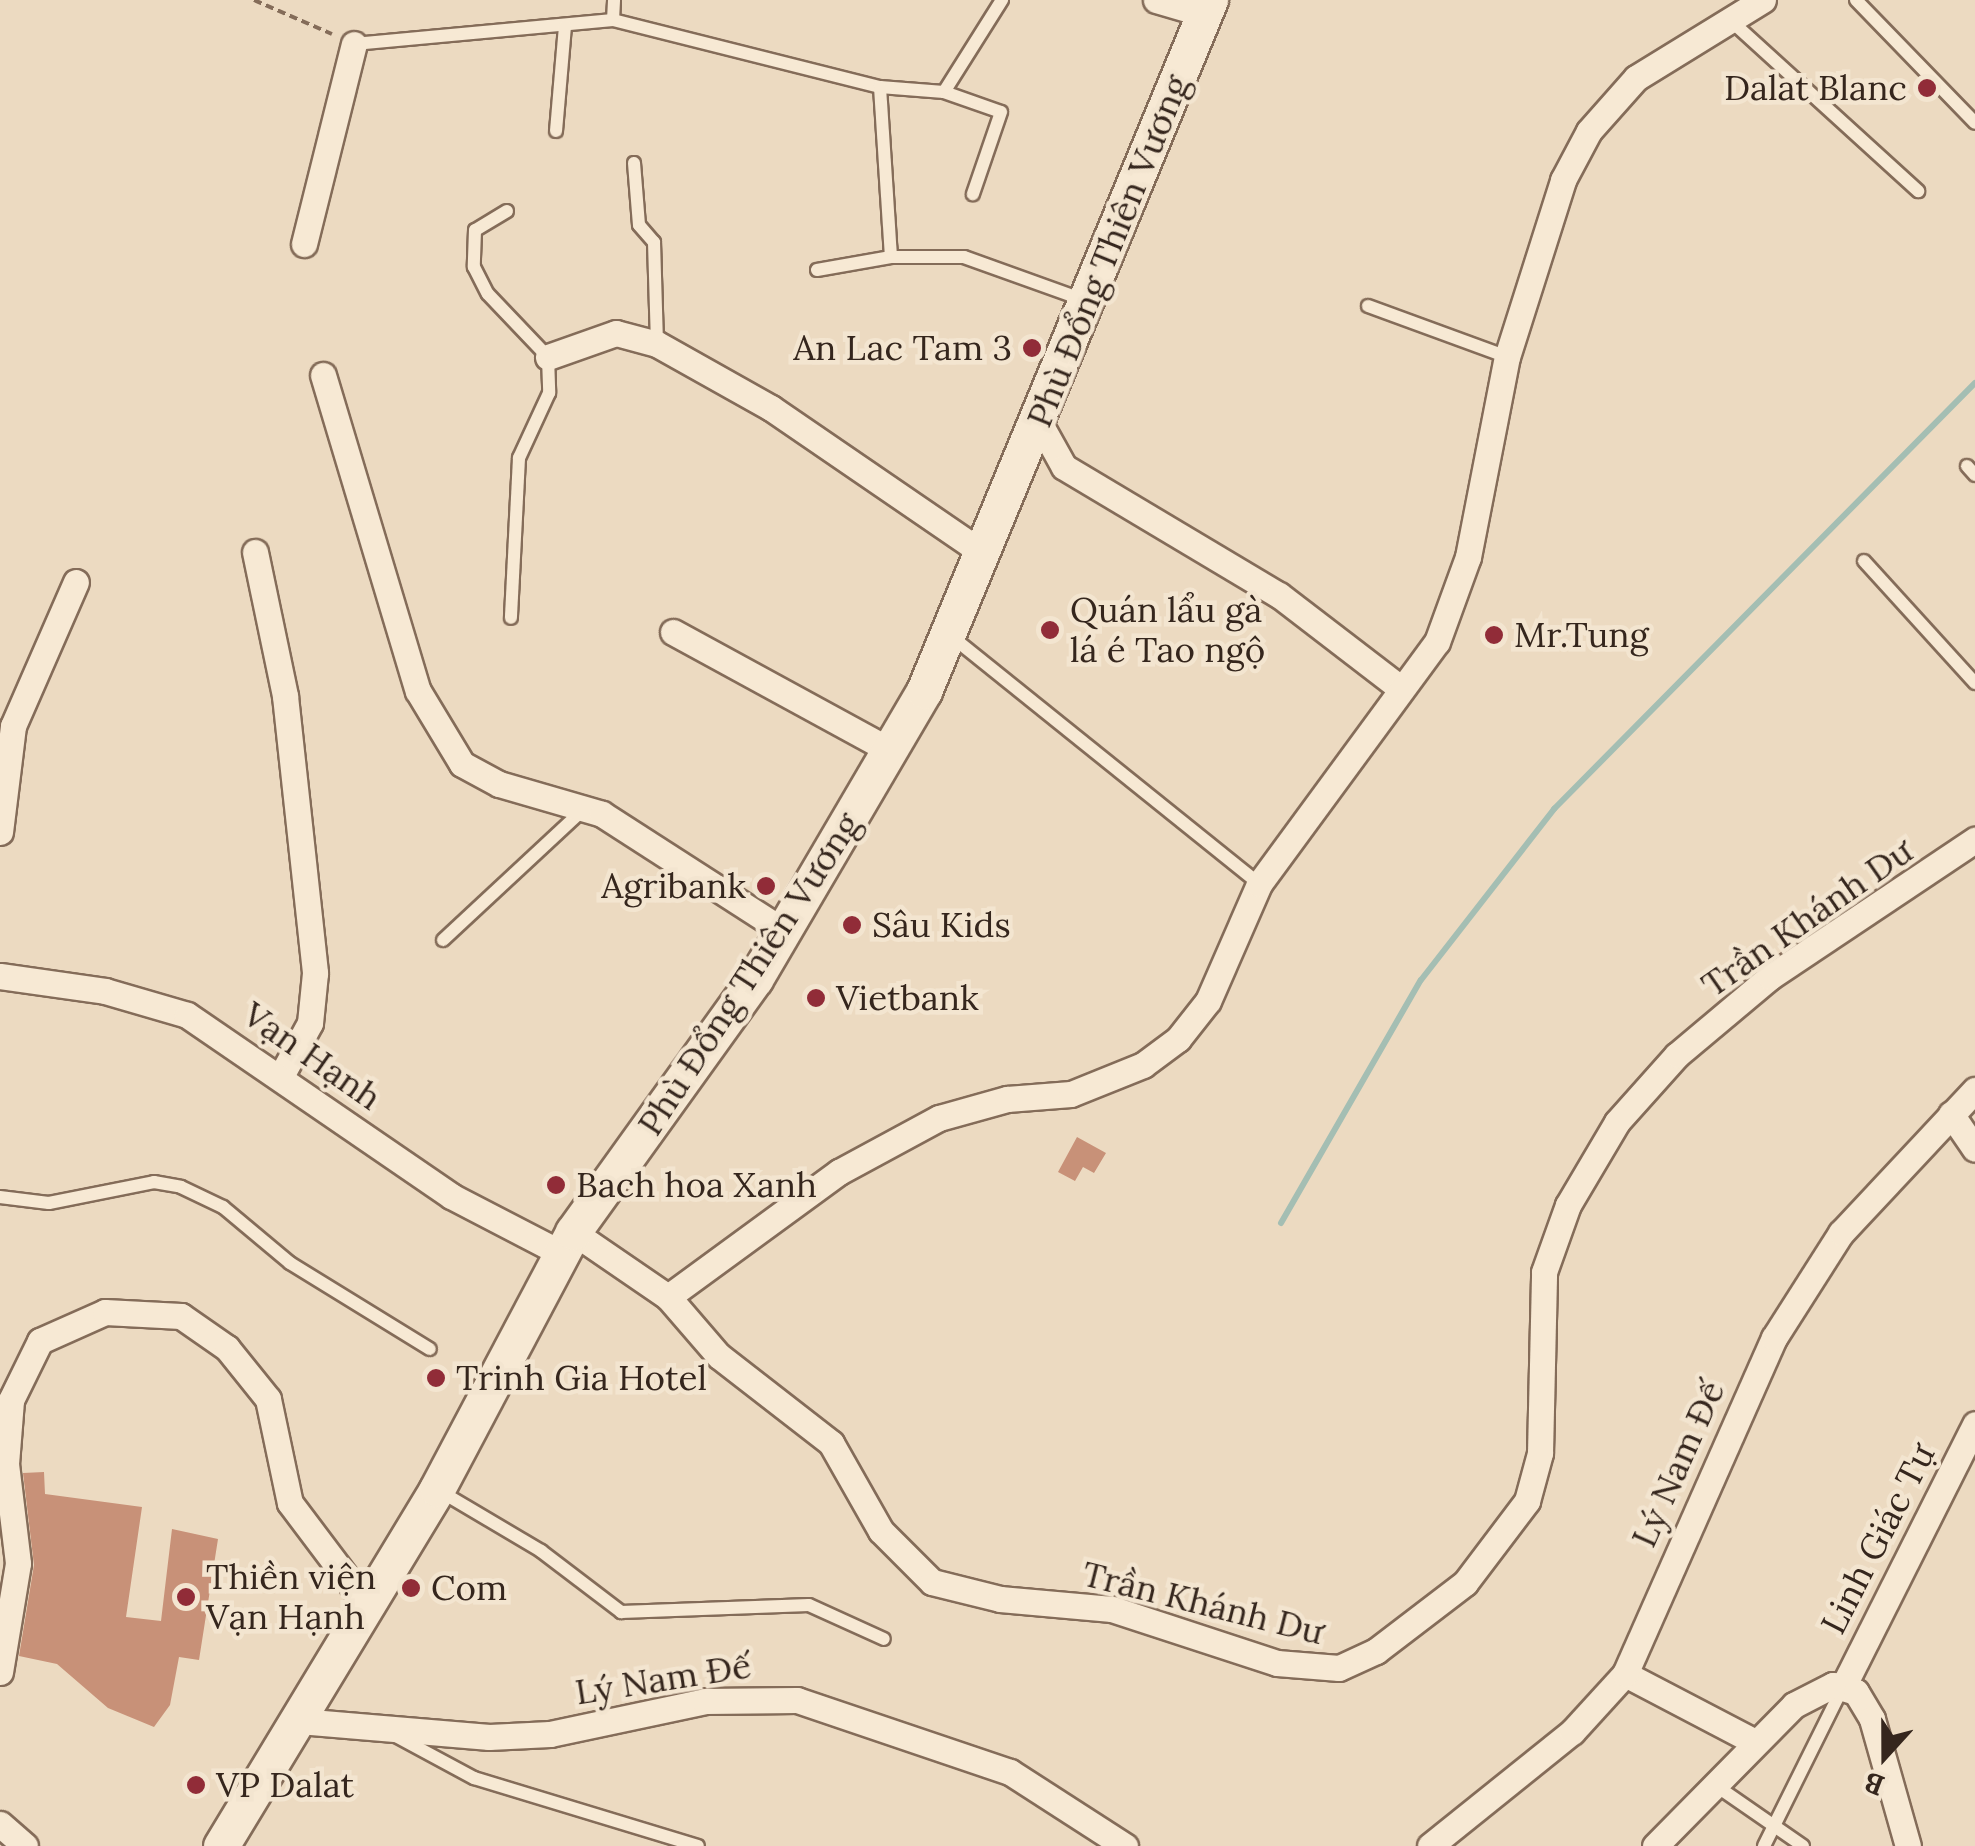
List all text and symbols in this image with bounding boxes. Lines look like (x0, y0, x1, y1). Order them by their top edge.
place label: Dalat Blanc (1724, 67, 1907, 109)
street label: Phù Đổng Thiên Vương (1018, 69, 1198, 433)
marker: Dalat Blanc (1916, 77, 1938, 99)
place label: An Lac Tam 3 (793, 327, 1012, 369)
marker: An Lac Tam 3 (1021, 337, 1043, 359)
place label: Quán lẩu gà lá é Tao ngộ (1070, 589, 1265, 671)
place label: Mr.Tung (1514, 614, 1649, 656)
marker: Quán lẩu gà lá é Tao ngộ (1039, 619, 1061, 641)
marker: Mr.Tung (1483, 624, 1505, 646)
street label: Phù Đổng Thiên Vương (629, 805, 869, 1143)
street label: Trần Khánh Dư (1694, 830, 1920, 1006)
place label: Agribank (601, 865, 746, 907)
marker: Agribank (755, 875, 777, 897)
place label: Sâu Kids (872, 904, 1011, 946)
marker: Sâu Kids (841, 914, 863, 936)
place label: Vietbank (836, 977, 979, 1019)
marker: Vietbank (805, 987, 827, 1009)
street label: Vạn Hạnh (235, 993, 389, 1119)
place label: Bach hoa Xanh (576, 1164, 817, 1206)
marker: Bach hoa Xanh (545, 1174, 567, 1196)
place label: Trinh Gia Hotel (456, 1357, 707, 1399)
marker: Trinh Gia Hotel (425, 1367, 447, 1389)
street label: Lý Nam Đế (1623, 1375, 1733, 1553)
street label: Linh Giác Tự (1812, 1437, 1944, 1641)
street label: Trần Khánh Dư (1078, 1553, 1328, 1653)
place label: Thiền viện Vạn Hạnh (206, 1556, 376, 1638)
place label: Com (431, 1567, 507, 1609)
marker: Com (400, 1577, 422, 1599)
marker: Thiền viện Vạn Hạnh (175, 1586, 197, 1608)
street label: Lý Nam Đế (572, 1644, 754, 1714)
north arrow (1835, 1706, 1935, 1806)
place label: VP Dalat (216, 1764, 354, 1806)
text: B (1859, 1764, 1889, 1804)
marker: VP Dalat (185, 1774, 207, 1796)

